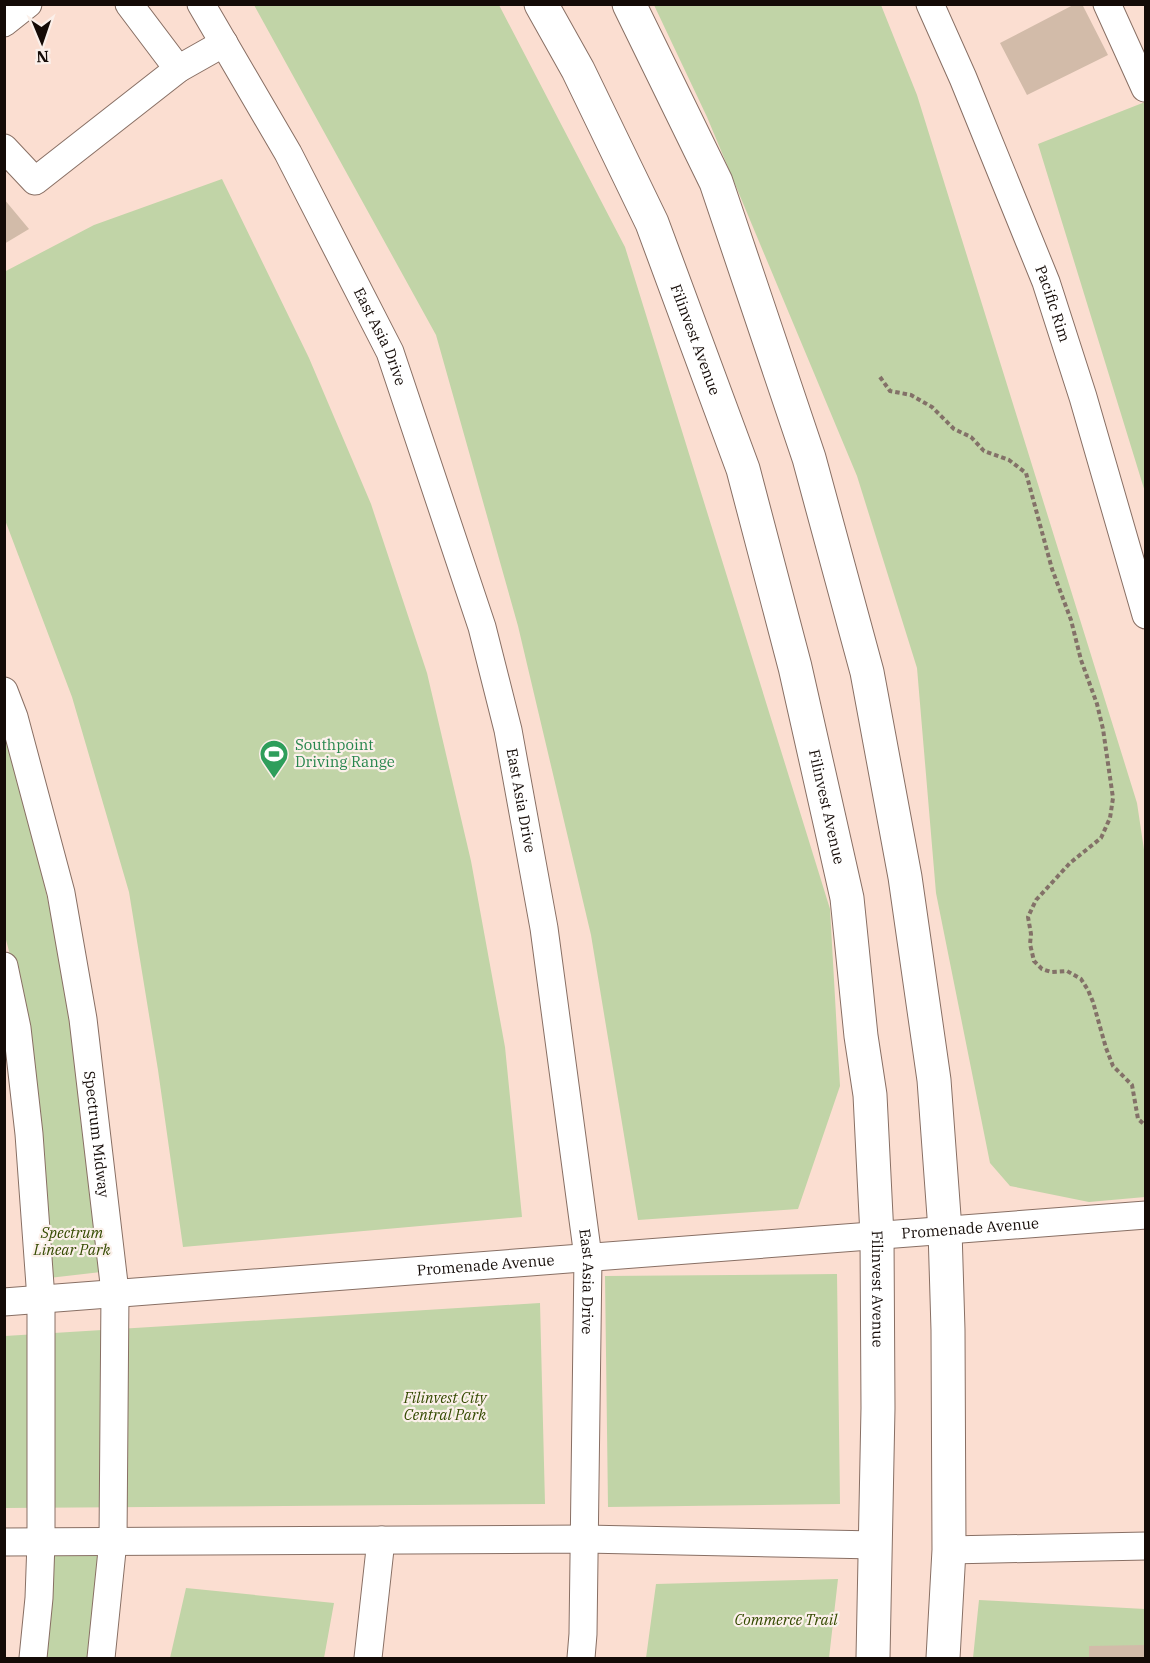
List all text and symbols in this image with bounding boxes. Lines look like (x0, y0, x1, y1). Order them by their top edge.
north arrow (12, 12, 72, 72)
text: N (36, 47, 49, 67)
street label: Pacific Rim (1031, 262, 1075, 344)
street label: Filinvest Avenue (666, 281, 725, 398)
street label: East Asia Drive (350, 284, 411, 388)
place label: Southpoint Driving Range (295, 735, 395, 771)
sports icon: Southpoint Driving Range (258, 738, 290, 780)
street label: East Asia Drive (502, 747, 540, 854)
street label: Filinvest Avenue (805, 748, 849, 866)
street label: Spectrum Midway (80, 1070, 114, 1199)
street label: Promenade Avenue (901, 1213, 1040, 1243)
park label: Spectrum Linear Park (32, 1223, 111, 1259)
street label: East Asia Drive (575, 1227, 598, 1334)
street label: Filinvest Avenue (868, 1230, 888, 1348)
street label: Promenade Avenue (416, 1250, 555, 1280)
park label: Filinvest City Central Park (403, 1388, 488, 1424)
park label: Commerce Trail (735, 1610, 838, 1629)

